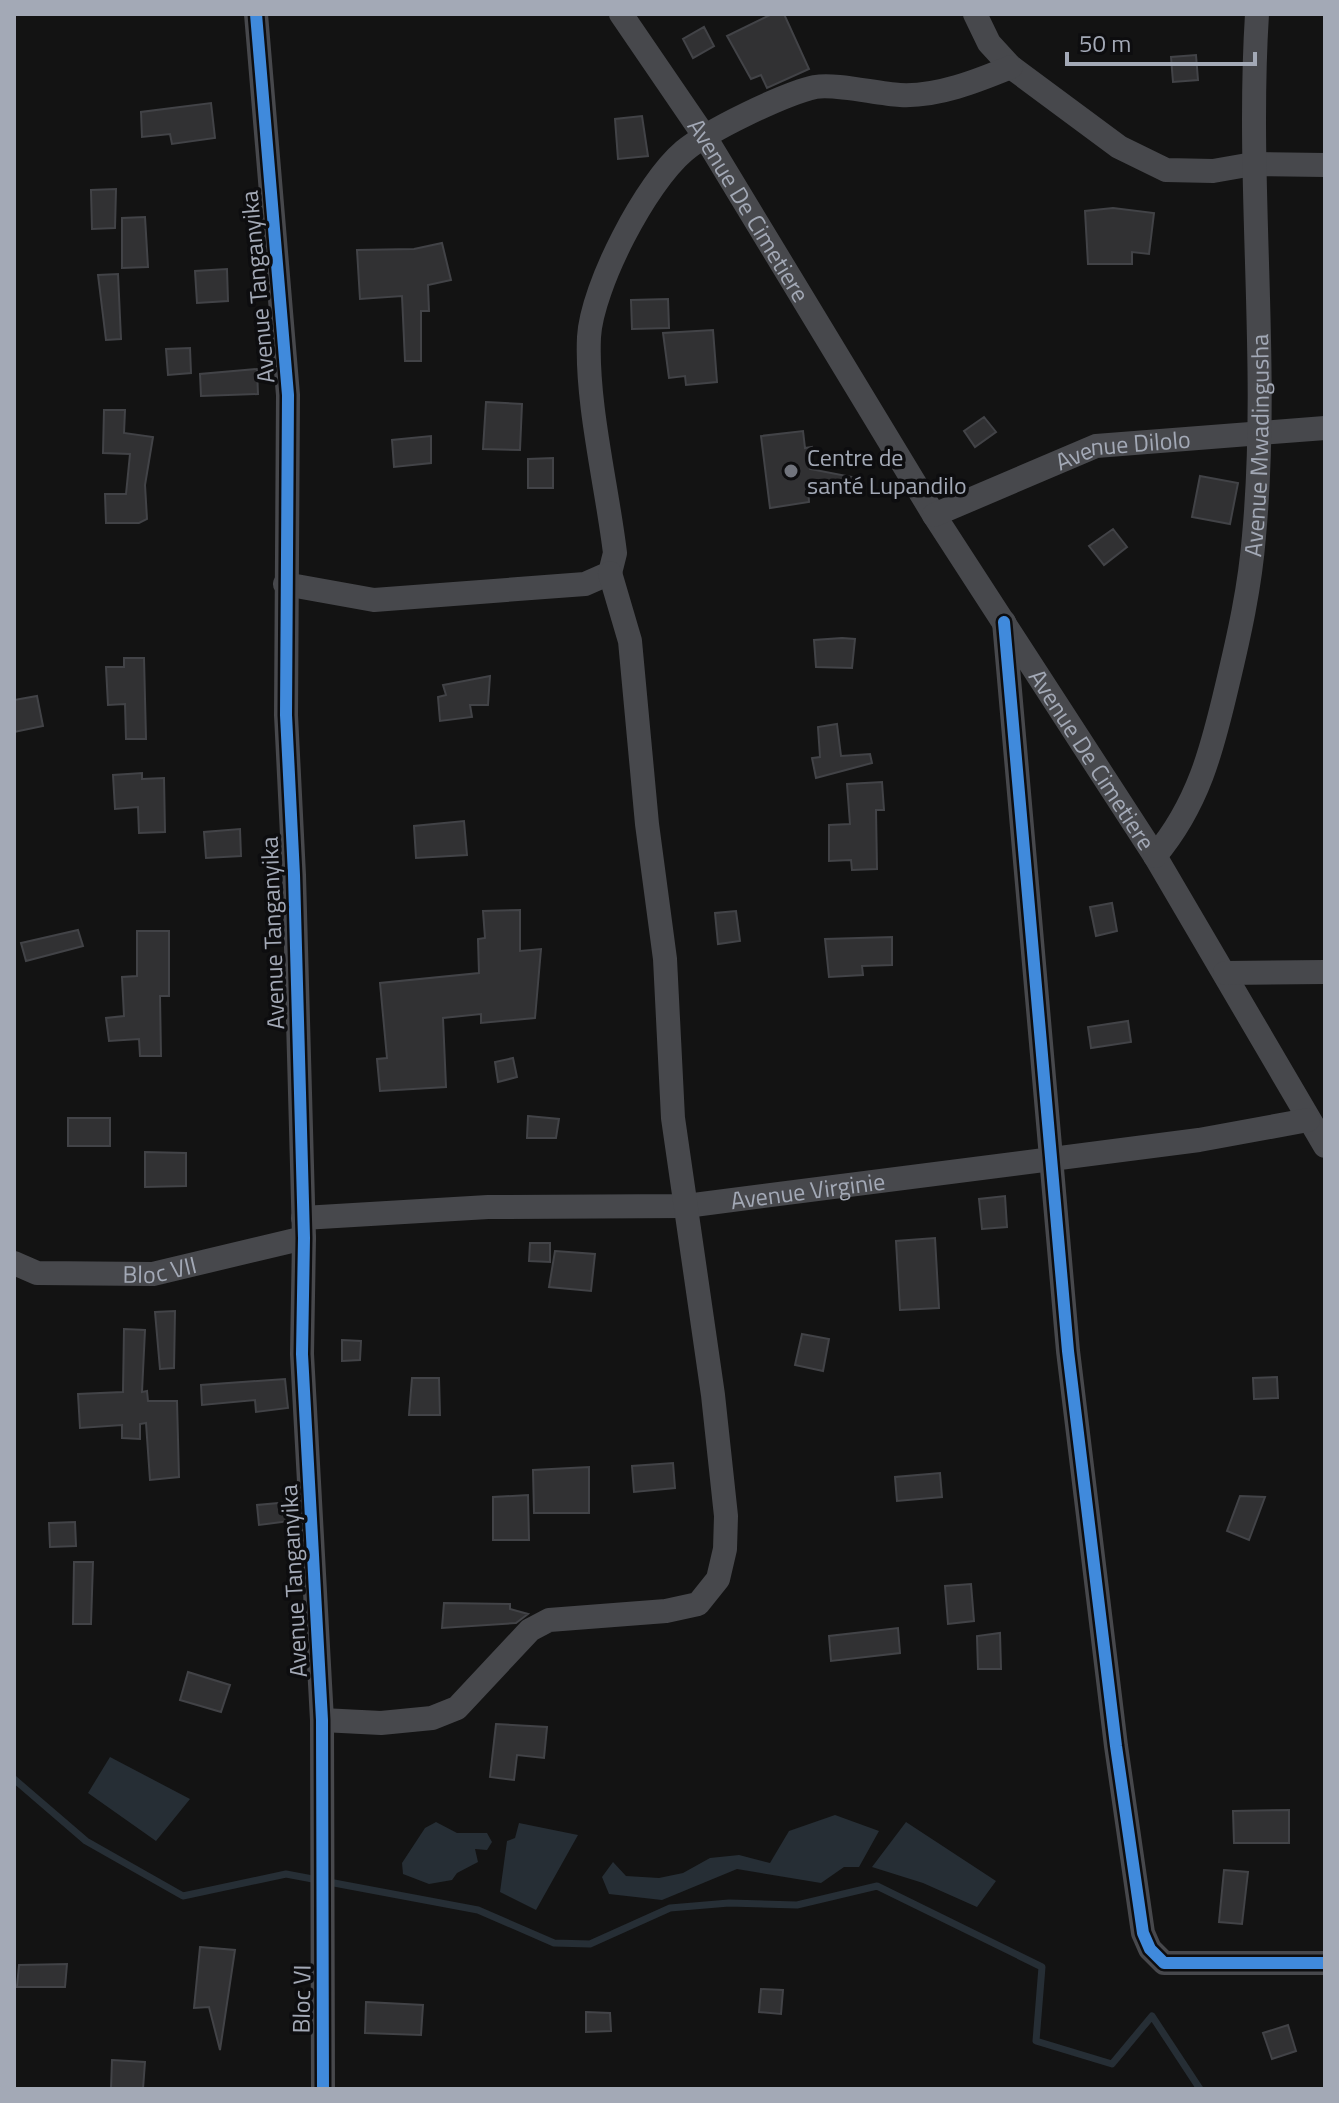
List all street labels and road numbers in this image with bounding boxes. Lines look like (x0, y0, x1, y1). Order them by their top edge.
street label: Avenue De Cimetiere (679, 110, 819, 309)
street label: Avenue Tanganyika (231, 189, 283, 385)
street label: Avenue Mwadingusha (1234, 334, 1278, 558)
street label: Avenue Dilolo (1049, 421, 1192, 479)
street label: Avenue De Cimetiere (1020, 661, 1164, 857)
street label: Avenue Tanganyika (251, 836, 293, 1030)
street label: Avenue Virginie (728, 1163, 887, 1218)
street label: Bloc VII (122, 1246, 200, 1292)
street label: Avenue Tanganyika (270, 1484, 316, 1678)
street label: Bloc VI (282, 1964, 320, 2034)

